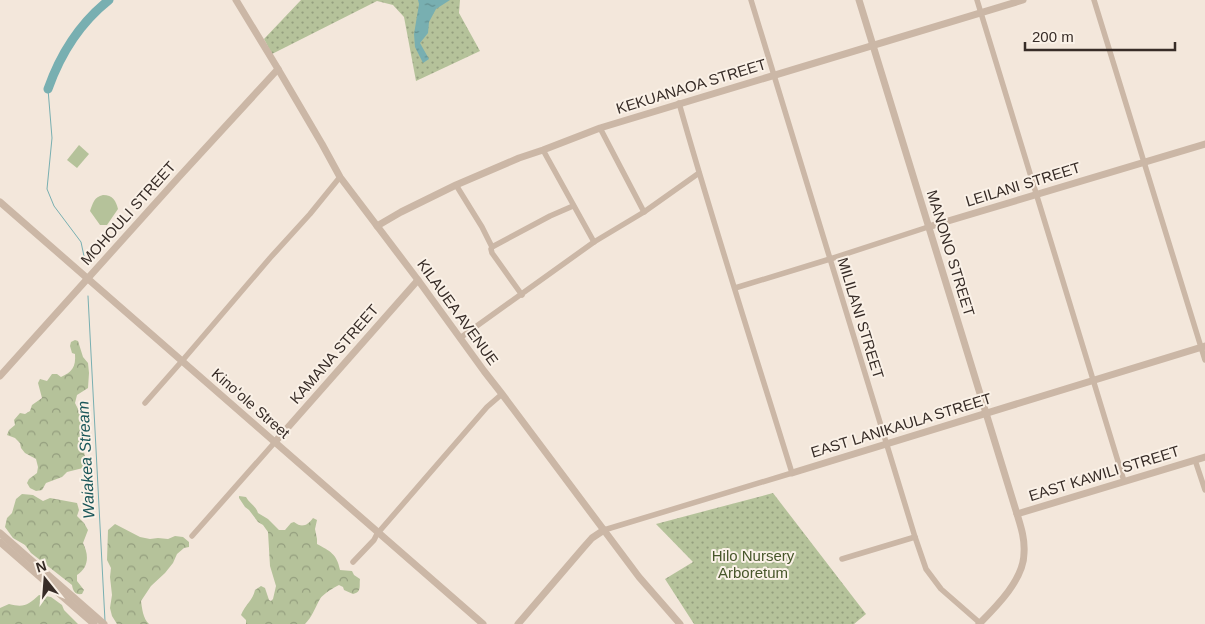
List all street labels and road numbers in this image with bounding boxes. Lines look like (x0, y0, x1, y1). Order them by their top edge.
street label: KEKUANAOA STREET (614, 55, 768, 117)
street label: MOHOULI STREET (77, 158, 179, 268)
street label: LEILANI STREET (964, 158, 1082, 210)
street label: MANONO STREET (924, 188, 978, 318)
street label: MILILANI STREET (834, 255, 888, 381)
street label: KILAUEA AVENUE (414, 256, 502, 368)
street label: KAMANA STREET (286, 301, 382, 407)
street label: Kinoʻole Street (209, 365, 294, 442)
street label: EAST LANIKAULA STREET (809, 389, 993, 461)
street label: EAST KAWILI STREET (1027, 442, 1181, 504)

